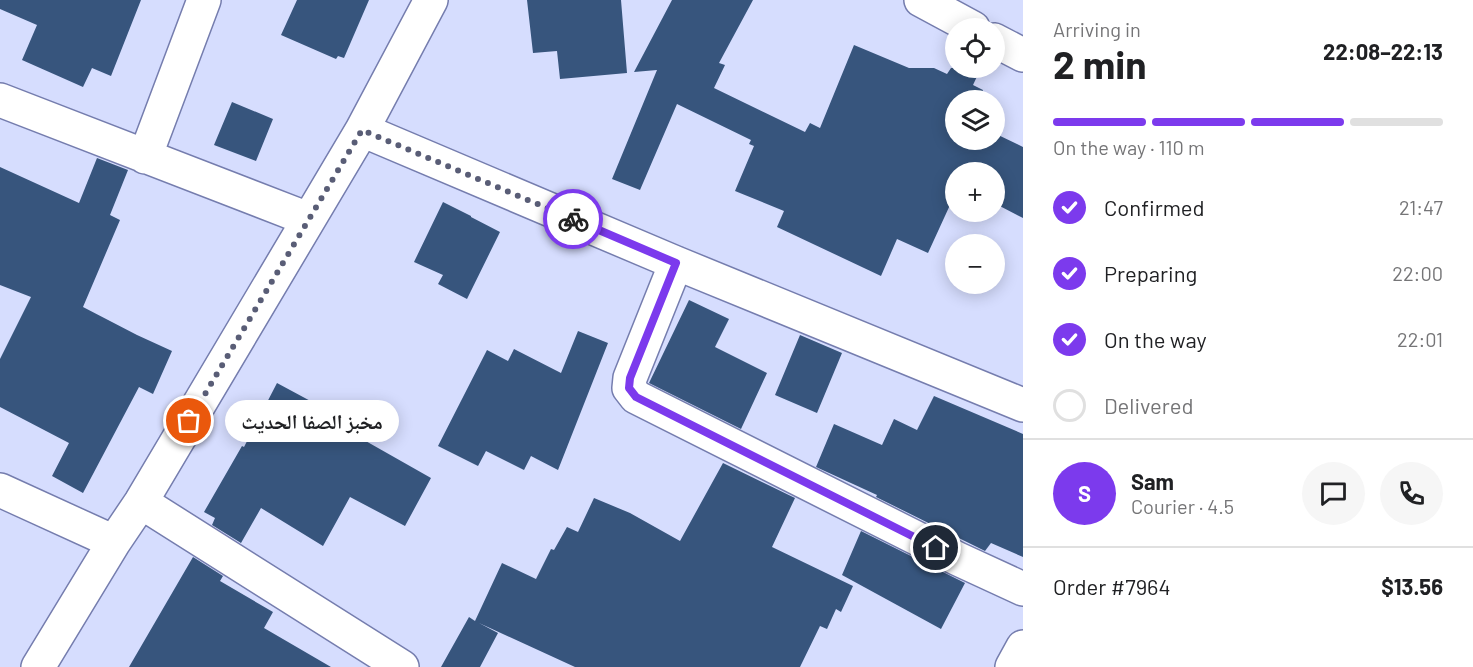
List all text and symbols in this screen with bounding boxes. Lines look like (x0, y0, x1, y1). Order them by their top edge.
text: Arriving in (1053, 17, 1141, 41)
map controls (945, 18, 1005, 294)
button: locate (945, 18, 1005, 78)
text: 22:08–22:13 (1323, 38, 1443, 64)
text: 2 min (1053, 40, 1146, 87)
button: layers (945, 90, 1005, 150)
text: On the way · 110 m (1053, 135, 1204, 159)
button: + (945, 162, 1005, 222)
courier (543, 189, 603, 249)
icon: check (1053, 191, 1086, 224)
text: Confirmed (1104, 194, 1204, 220)
text: 21:47 (1399, 195, 1443, 219)
icon: bike (557, 203, 590, 236)
button: − (945, 234, 1005, 294)
icon: check (1053, 257, 1086, 290)
text: Preparing (1104, 260, 1197, 286)
text: 22:00 (1392, 261, 1443, 285)
icon: check (1053, 323, 1086, 356)
text: On the way (1104, 326, 1207, 352)
text: 22:01 (1397, 327, 1443, 351)
text: Delivered (1104, 392, 1193, 418)
pin (163, 395, 214, 446)
callout: مخبز الصفا الحديث (225, 400, 399, 442)
icon: bag (172, 404, 205, 437)
text: مخبز الصفا الحديث (241, 409, 383, 433)
button: chat (1302, 462, 1365, 525)
button: phone (1380, 462, 1443, 525)
text: Sam (1131, 468, 1174, 494)
text: S (1078, 480, 1091, 506)
text: Courier · 4.5 (1131, 494, 1234, 518)
pin (910, 522, 961, 573)
icon: home (919, 531, 952, 564)
text: Order #7964 (1053, 573, 1171, 599)
text: $13.56 (1381, 573, 1443, 599)

